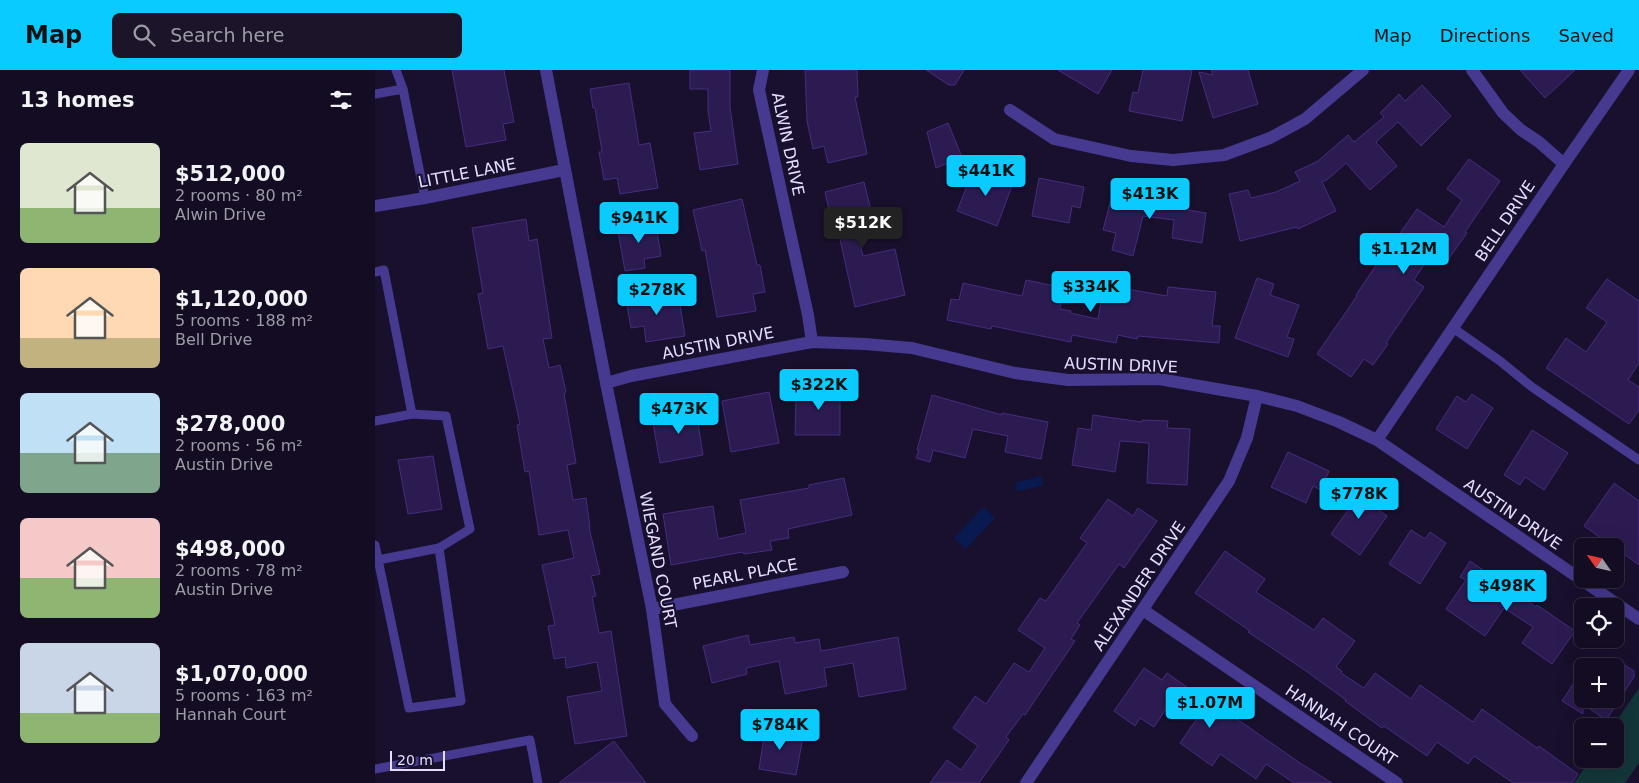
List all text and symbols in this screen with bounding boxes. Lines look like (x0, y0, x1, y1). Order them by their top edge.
search box (112, 13, 462, 58)
text: Map (25, 21, 82, 49)
icon: search (130, 21, 158, 49)
text: Search here (170, 24, 284, 46)
text: Map (1374, 25, 1412, 46)
text: Directions (1440, 25, 1530, 46)
text: Saved (1558, 25, 1614, 46)
icon: filters (327, 86, 355, 114)
text: 13 homes (20, 88, 135, 112)
street label: ALWIN DRIVE (768, 91, 808, 197)
street label: LITTLE LANE (416, 154, 518, 192)
pin: $441K (951, 154, 1021, 197)
text: $441K (958, 161, 1014, 180)
text: $512,000 (175, 162, 285, 186)
icon: home (60, 163, 120, 223)
street label: BELL DRIVE (1471, 177, 1539, 265)
pin: $413K (1115, 178, 1185, 220)
text: $413K (1122, 184, 1178, 203)
text: 2 rooms · 80 m² (175, 186, 303, 205)
pin: $941K (604, 202, 674, 244)
text: Alwin Drive (175, 205, 266, 224)
pin: $512K (828, 206, 898, 249)
text: $941K (611, 208, 667, 227)
text: $512K (835, 213, 891, 232)
pin: $1.12M (1363, 232, 1445, 275)
text: $1.12M (1371, 239, 1437, 258)
pin: $334K (1056, 270, 1126, 313)
pin: $278K (622, 274, 692, 316)
text: $334K (1063, 277, 1119, 296)
text: $278K (629, 280, 685, 299)
text: $1,120,000 (175, 287, 308, 311)
icon: home (60, 288, 120, 348)
text: 5 rooms · 188 m² (175, 311, 313, 330)
street label: AUSTIN DRIVE (660, 323, 776, 363)
text: Bell Drive (175, 330, 252, 349)
street label: AUSTIN DRIVE (1064, 354, 1178, 376)
pin: $322K (784, 368, 854, 411)
text: $322K (791, 375, 847, 394)
pin: $473K (644, 392, 714, 435)
text: $473K (651, 399, 707, 418)
text: $278,000 (175, 412, 285, 436)
icon: home (60, 413, 120, 473)
text: 2 rooms · 56 m² (175, 436, 303, 455)
text: Austin Drive (175, 455, 273, 474)
street label: AUSTIN DRIVE (1461, 474, 1565, 554)
pin: $778K (1324, 478, 1394, 520)
text: $778K (1331, 484, 1387, 503)
street label: WIEGAND COURT (635, 490, 681, 630)
street label: ALEXANDER DRIVE (1089, 518, 1189, 654)
text: $498,000 (175, 537, 285, 561)
icon: home (60, 538, 120, 598)
north arrow (1574, 538, 1624, 588)
map controls (1574, 538, 1624, 768)
street label: PEARL PLACE (691, 554, 799, 594)
text: 2 rooms · 78 m² (175, 561, 303, 580)
pin: $498K (1472, 570, 1542, 612)
text: $498K (1479, 576, 1535, 595)
text: Austin Drive (175, 580, 273, 599)
button: locate (1574, 598, 1624, 648)
button: + (1574, 658, 1624, 708)
text: $1,070,000 (175, 662, 308, 686)
icon: home (60, 663, 120, 723)
street label: HANNAH COURT (1282, 681, 1400, 769)
text: 5 rooms · 163 m² (175, 686, 313, 705)
pin: $1.07M (1169, 686, 1251, 729)
text: $1.07M (1177, 693, 1243, 712)
text: Hannah Court (175, 705, 286, 724)
pin: $784K (745, 708, 815, 751)
text: $784K (752, 715, 808, 734)
button: − (1574, 718, 1624, 768)
scale bar (390, 748, 445, 771)
text: 20 m (397, 752, 433, 768)

